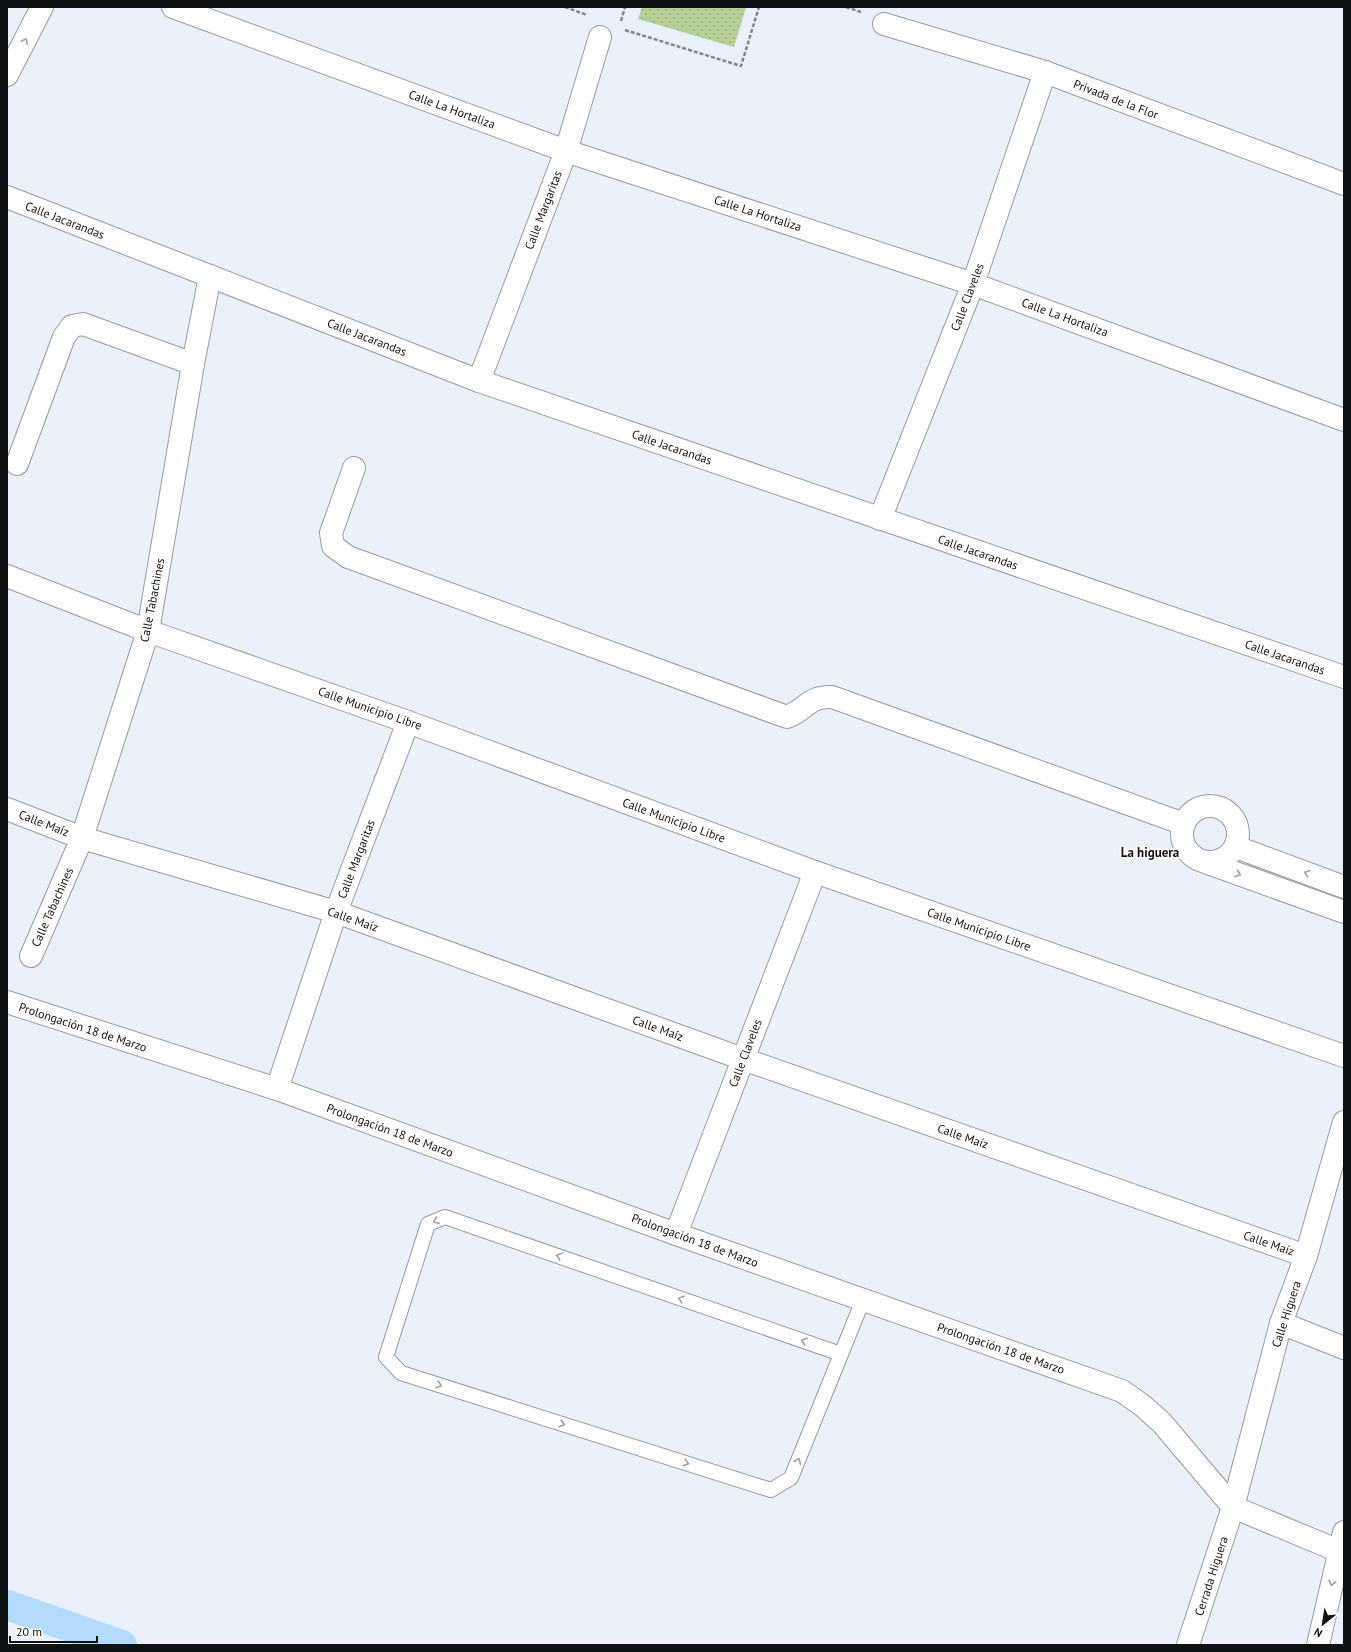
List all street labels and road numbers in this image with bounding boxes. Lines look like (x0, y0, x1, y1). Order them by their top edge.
street label: Privada de la Flor (1071, 76, 1161, 122)
street label: Calle La Hortaliza (407, 86, 497, 132)
street label: Calle Margaritas (521, 168, 565, 252)
street label: Calle La Hortaliza (712, 192, 804, 234)
street label: Calle Jacarandas (23, 198, 107, 242)
street label: Calle Claveles (947, 261, 987, 333)
street label: Calle La Hortaliza (1020, 294, 1110, 340)
street label: Calle Jacarandas (325, 315, 409, 359)
street label: Calle Jacarandas (630, 426, 714, 468)
street label: Calle Jacarandas (936, 531, 1020, 573)
street label: Calle Tabachines (137, 557, 167, 643)
street label: Calle Jacarandas (1243, 636, 1327, 678)
street label: Calle Municipio Libre (316, 683, 424, 733)
street label: Calle Municipio Libre (620, 794, 728, 846)
street label: Calle Maíz (17, 807, 71, 839)
street label: Calle Margaritas (334, 817, 378, 901)
street label: Calle Tabachines (28, 865, 76, 949)
street label: Calle Maíz (326, 903, 380, 935)
street label: Calle Municipio Libre (925, 904, 1033, 954)
street label: Prolongación 18 de Marzo (17, 999, 149, 1055)
street label: Calle Maíz (631, 1012, 685, 1044)
street label: Calle Claveles (725, 1017, 765, 1089)
street label: Prolongación 18 de Marzo (325, 1100, 455, 1160)
street label: Calle Maíz (936, 1120, 990, 1152)
street label: Prolongación 18 de Marzo (630, 1210, 760, 1270)
street label: Calle Maíz (1242, 1227, 1296, 1259)
street label: Calle Higuera (1268, 1279, 1304, 1349)
street label: Prolongación 18 de Marzo (935, 1319, 1067, 1377)
street label: Cerrada Higuera (1191, 1534, 1231, 1618)

